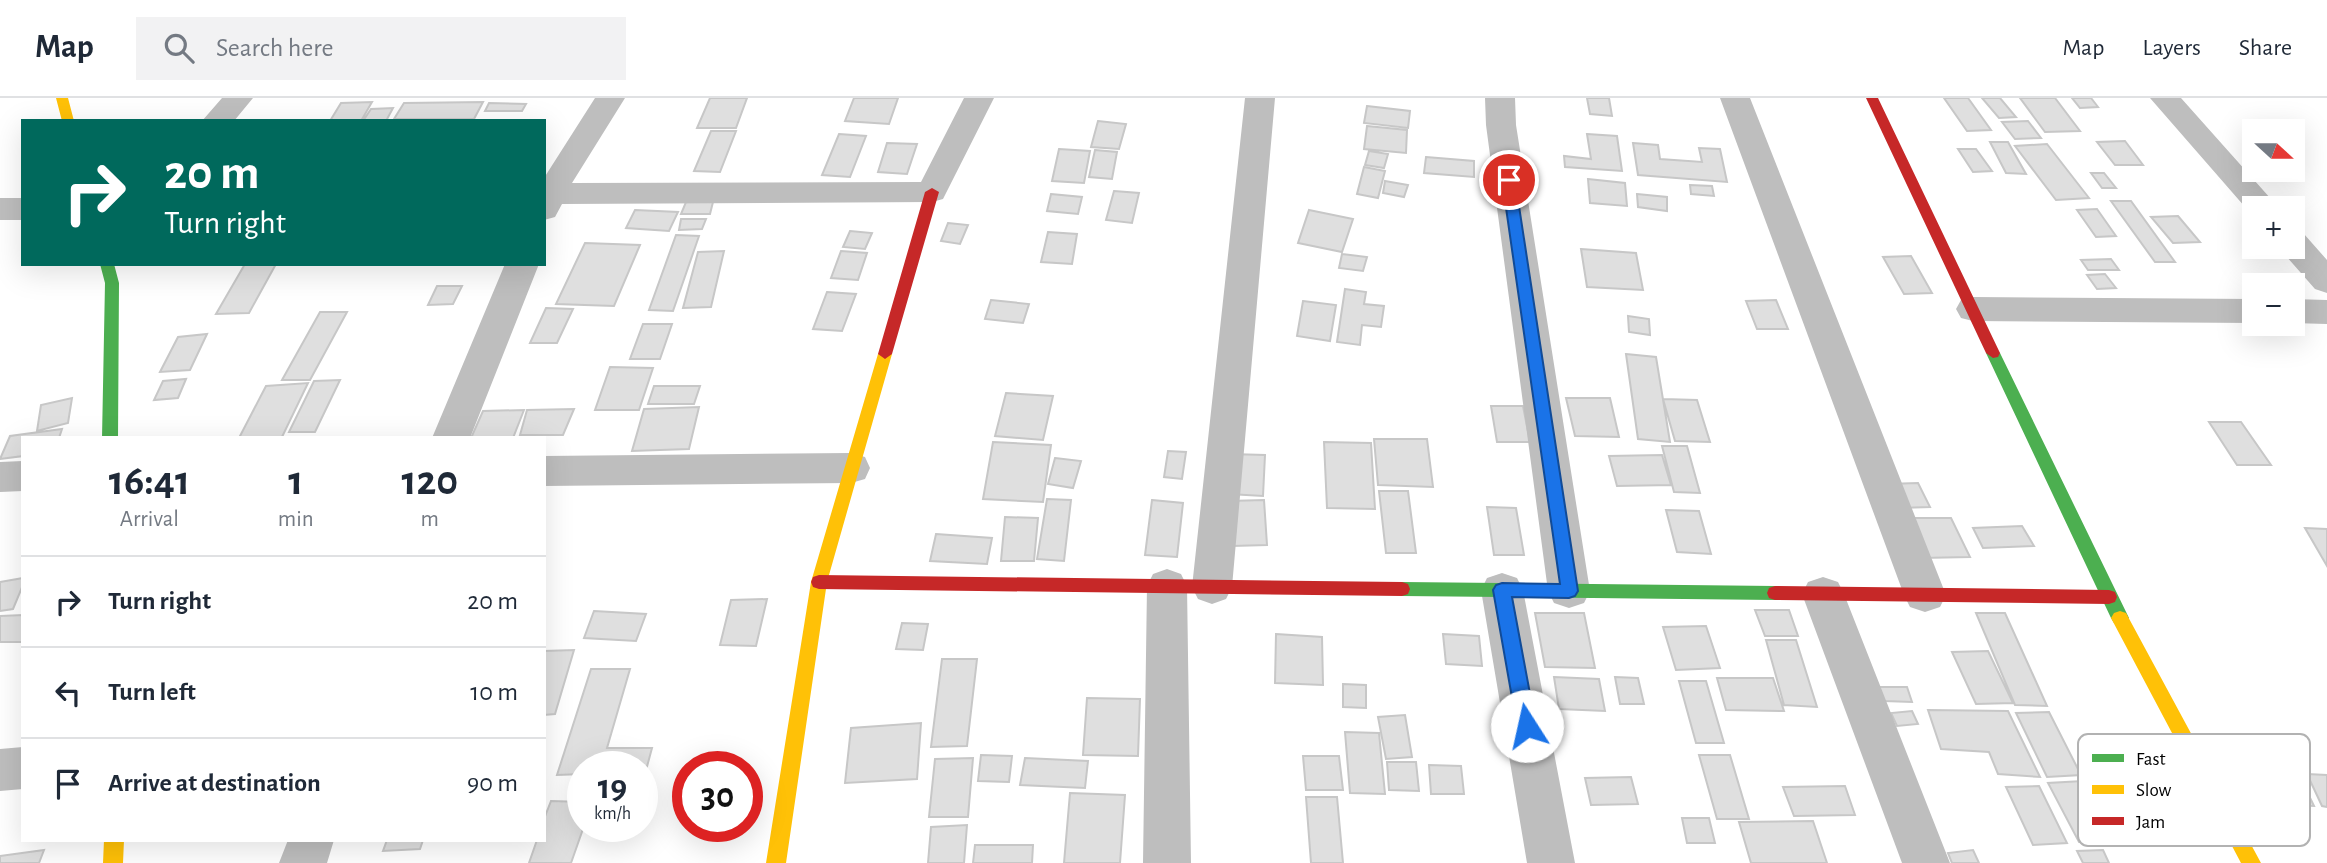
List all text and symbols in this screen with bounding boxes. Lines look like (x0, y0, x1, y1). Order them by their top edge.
search box (136, 17, 626, 80)
icon: search (160, 29, 198, 67)
text: Map (35, 31, 94, 64)
text: Search here (216, 35, 334, 61)
text: Map (2062, 36, 2104, 60)
text: Layers (2142, 36, 2201, 60)
text: Share (2239, 36, 2292, 60)
north arrow (2242, 119, 2305, 182)
map controls (2242, 119, 2305, 336)
icon: right (49, 147, 140, 238)
text: 20 m (164, 149, 260, 198)
pin (1479, 150, 1539, 210)
icon: arrive (1490, 161, 1528, 199)
button: + (2242, 196, 2305, 259)
text: Turn right (164, 207, 286, 239)
button: − (2242, 273, 2305, 336)
text: 16:41 (109, 460, 190, 502)
text: 1 (288, 460, 303, 502)
text: 120 (401, 460, 458, 502)
text: Arrival (120, 508, 179, 531)
text: min (278, 508, 314, 531)
text: m (421, 508, 439, 531)
icon: right (49, 583, 87, 621)
text: Turn right (108, 588, 211, 614)
text: 20 m (467, 588, 518, 614)
icon: left (49, 674, 87, 712)
text: Turn left (108, 679, 196, 705)
text: 10 m (470, 679, 518, 705)
position arrow (1490, 689, 1564, 763)
legend (2078, 734, 2310, 846)
text: Fast (2136, 750, 2166, 769)
speed limit sign: 30 (672, 751, 763, 842)
icon: arrive (49, 765, 87, 803)
text: Arrive at destination (108, 770, 321, 796)
text: 90 m (467, 770, 518, 796)
text: 19 (598, 770, 627, 805)
text: Slow (2136, 781, 2172, 800)
text: km/h (594, 805, 631, 823)
text: Jam (2136, 813, 2165, 832)

